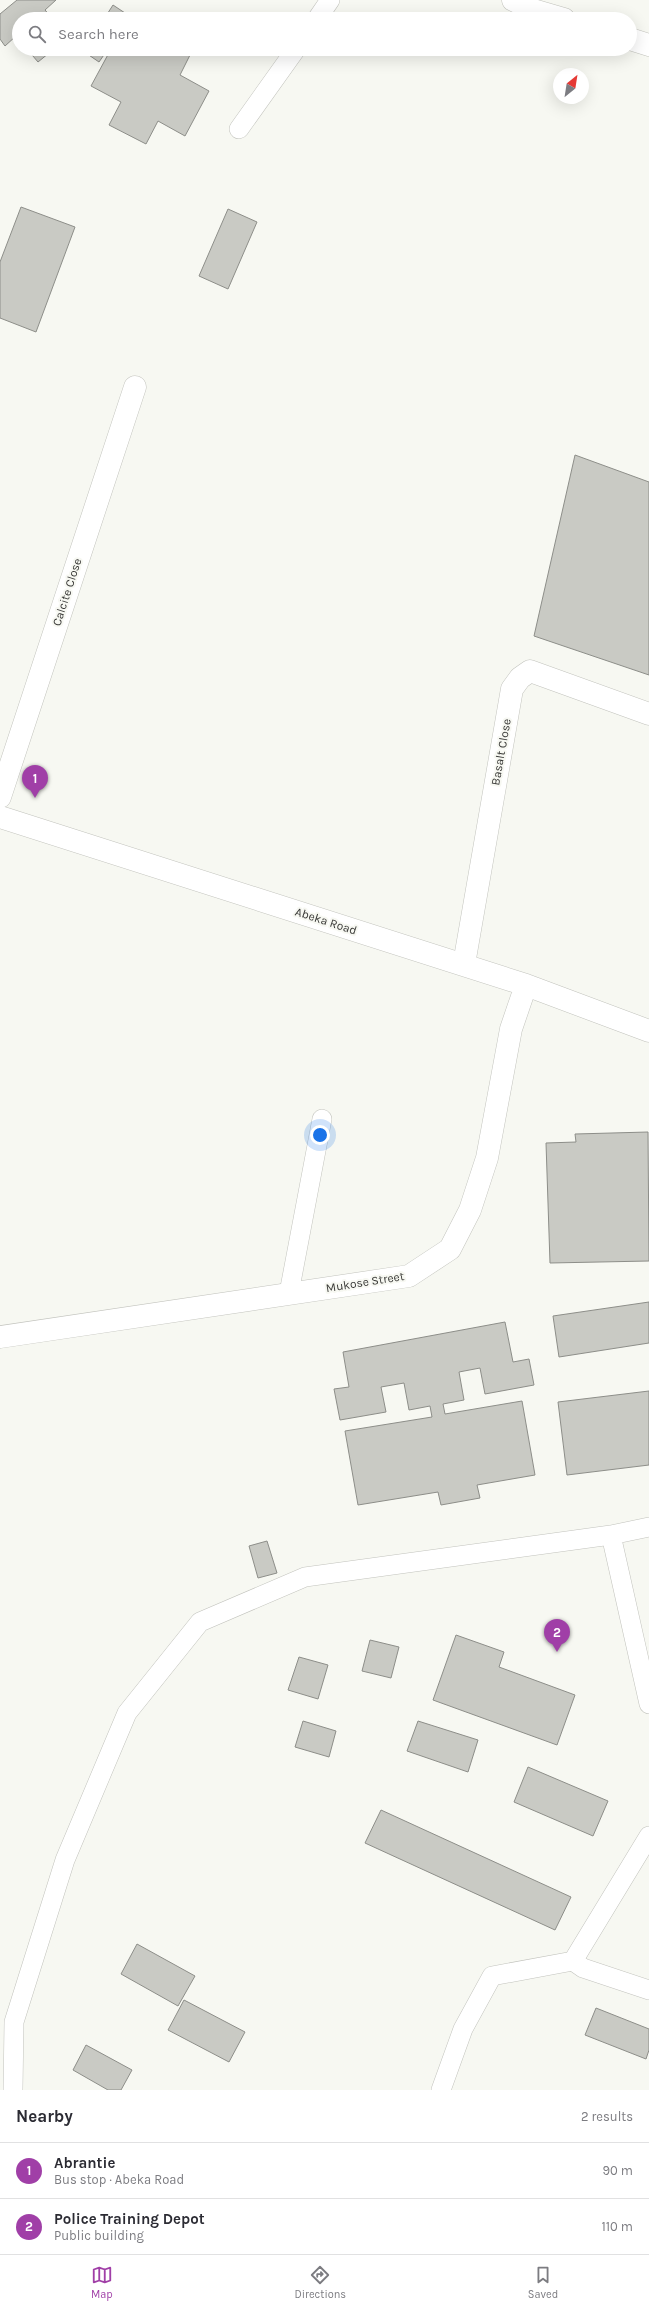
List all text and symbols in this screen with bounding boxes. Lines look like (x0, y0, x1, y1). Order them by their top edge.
search box (12, 12, 637, 56)
icon: search (26, 23, 48, 45)
text: Search here (58, 25, 139, 43)
north arrow (553, 68, 589, 104)
street label: Calcite Close (49, 556, 85, 628)
street label: Basalt Close (488, 718, 514, 786)
pin: 1 (22, 765, 48, 798)
street label: Abeka Road (293, 904, 359, 938)
your location (310, 1125, 330, 1145)
street label: Mukose Street (325, 1269, 406, 1295)
pin: 2 (544, 1619, 570, 1652)
text: Nearby (16, 2106, 73, 2126)
text: 2 results (581, 2109, 633, 2124)
text: Abrantie (54, 2154, 115, 2172)
text: 1 (27, 2163, 31, 2178)
text: 90 m (602, 2163, 633, 2178)
text: Bus stop · Abeka Road (54, 2172, 184, 2187)
text: Police Training Depot (54, 2210, 205, 2228)
text: 2 (25, 2219, 33, 2234)
text: 110 m (601, 2219, 633, 2234)
text: Public building (54, 2228, 144, 2243)
tab: Map (91, 2264, 113, 2301)
tab: Directions (294, 2264, 346, 2301)
tab: Saved (528, 2264, 558, 2301)

